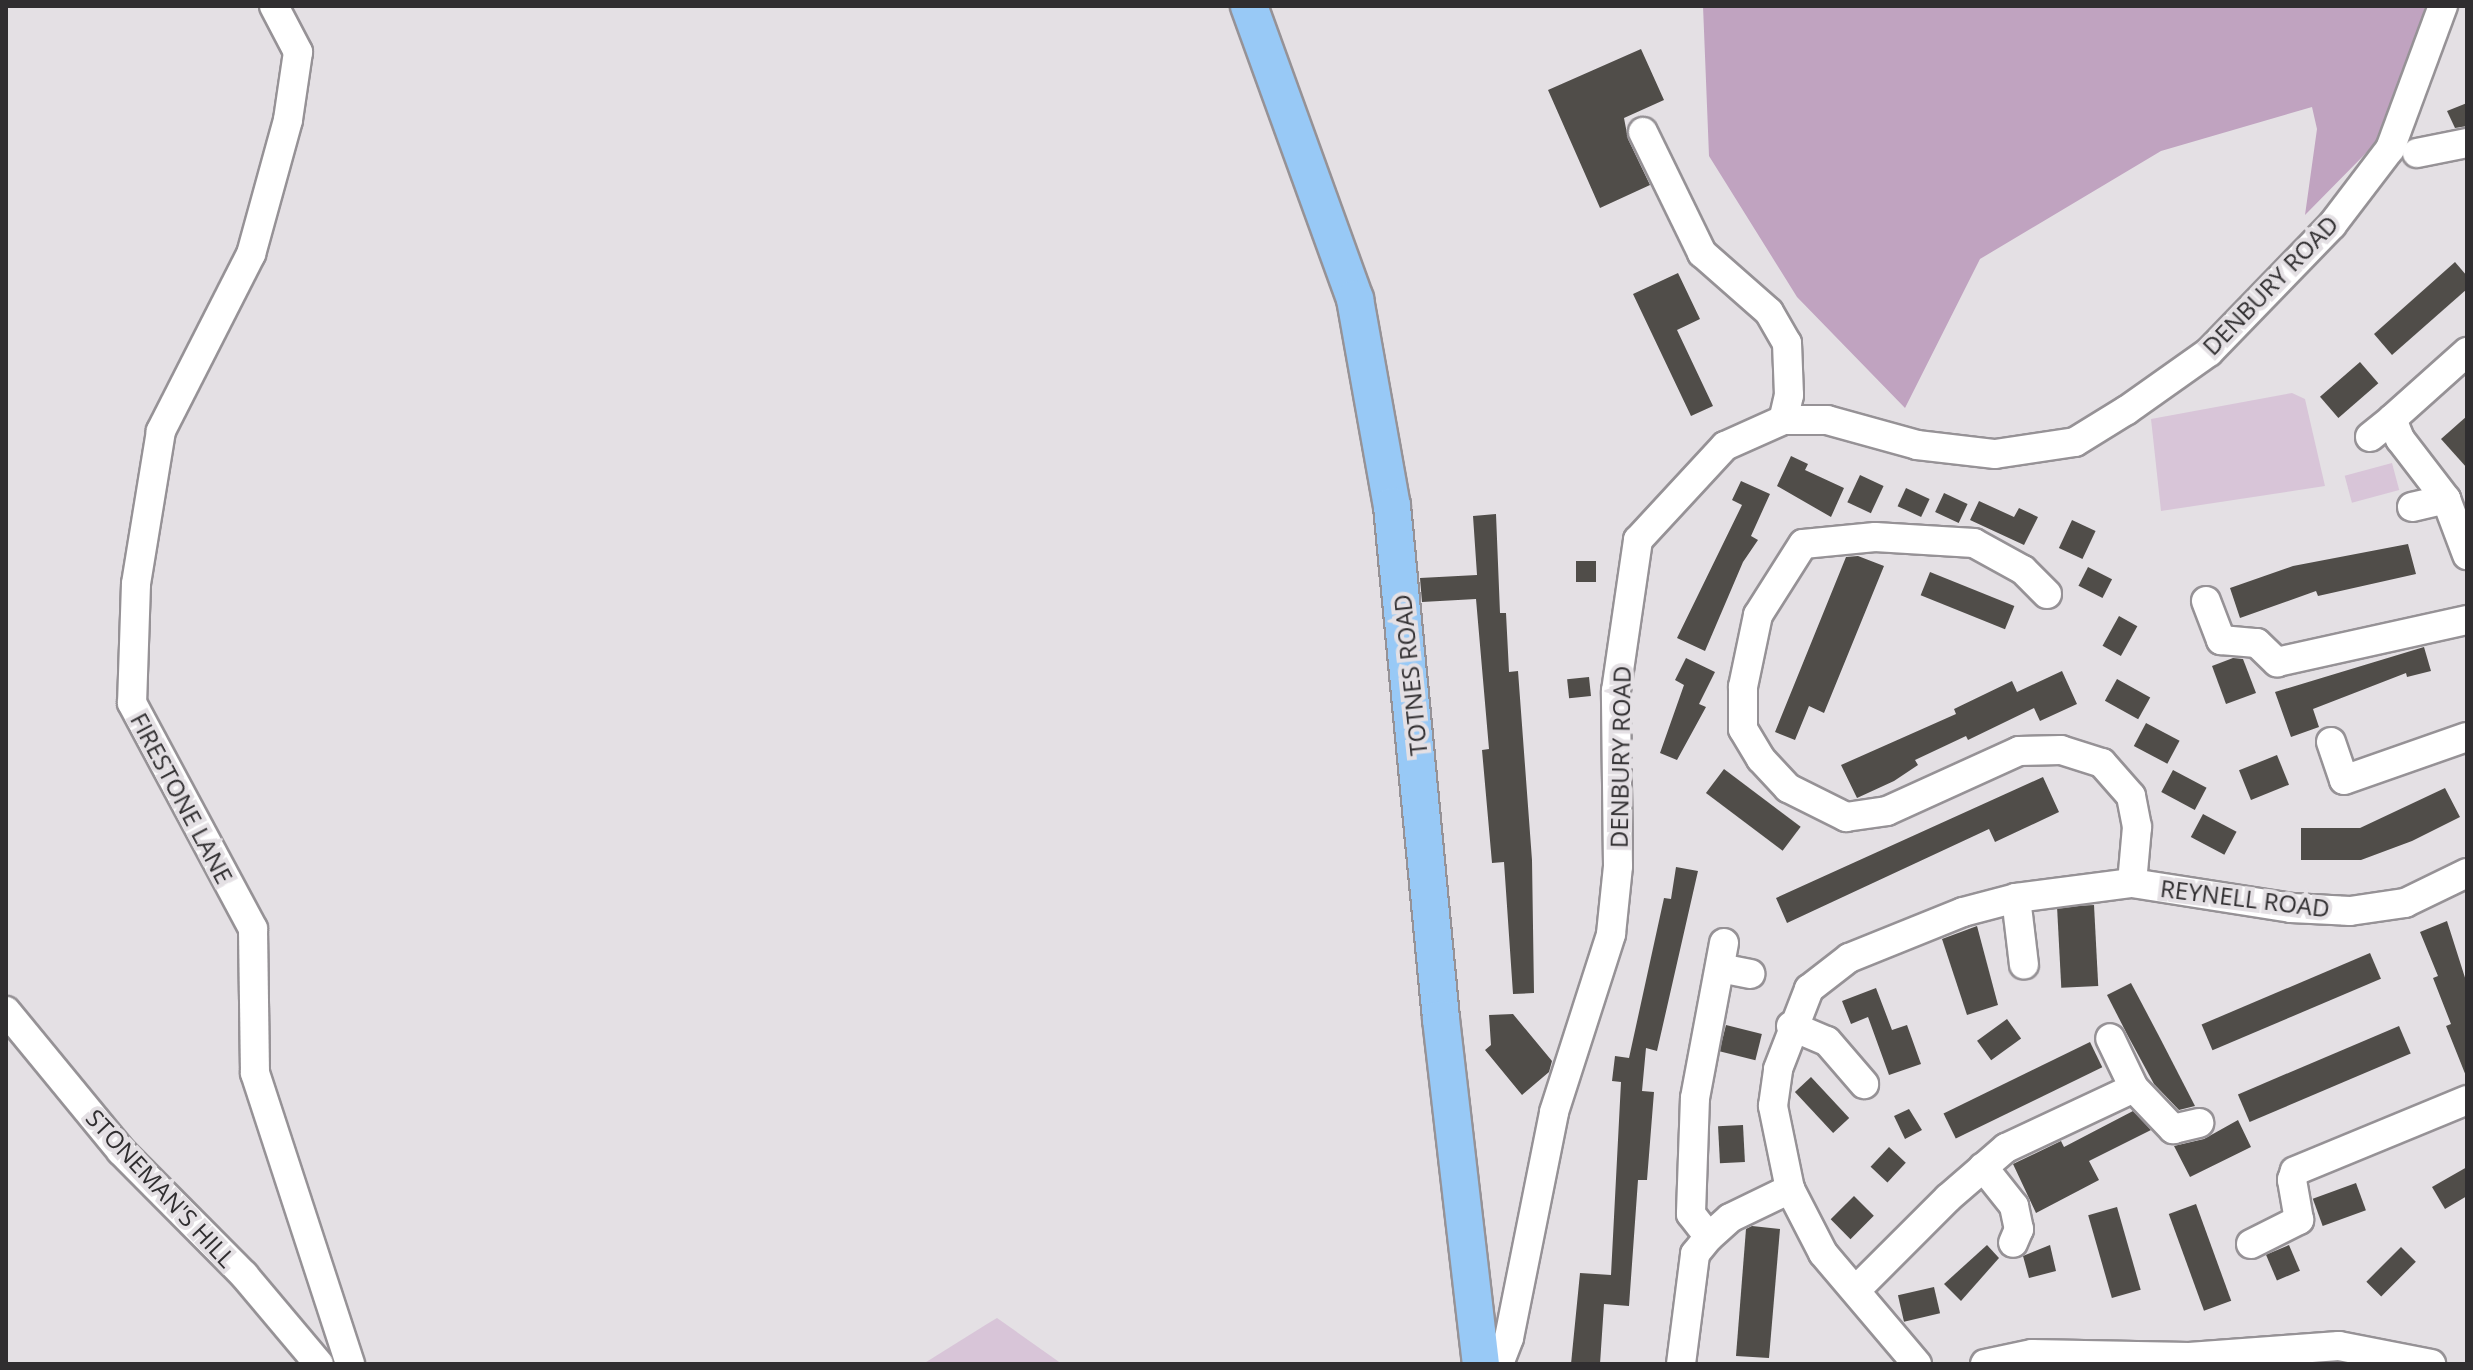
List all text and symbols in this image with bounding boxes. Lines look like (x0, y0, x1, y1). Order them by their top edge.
street label: DENBURY ROAD (2196, 209, 2344, 361)
street label: TOTNES ROAD (1387, 593, 1433, 757)
street label: DENBURY ROAD (1604, 666, 1636, 848)
street label: FIRESTONE LANE (125, 708, 239, 888)
street label: REYNELL ROAD (2159, 873, 2331, 923)
street label: STONEMAN'S HILL (80, 1103, 242, 1273)

